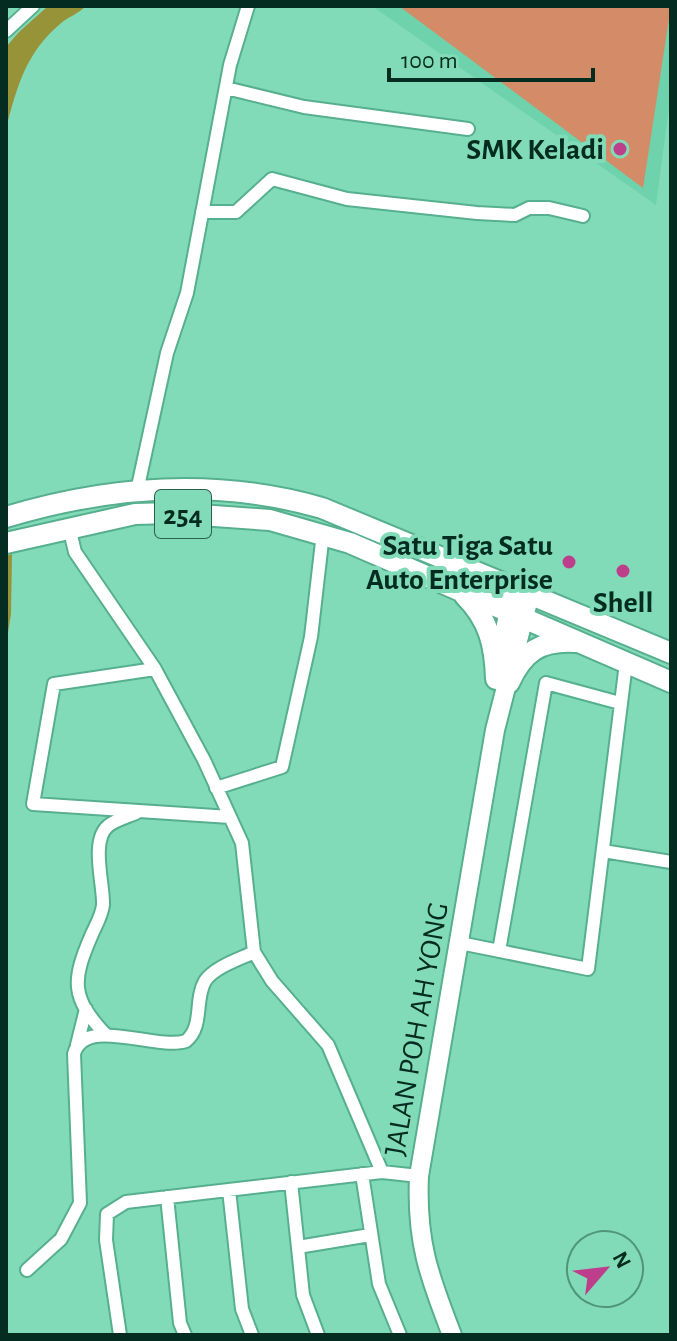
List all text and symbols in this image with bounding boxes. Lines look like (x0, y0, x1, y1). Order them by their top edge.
scale bar (389, 32, 593, 82)
text: 100 m (401, 49, 458, 73)
place label: SMK Keladi (466, 135, 604, 165)
marker: SMK Keladi (611, 140, 629, 158)
road number: 254 (155, 490, 211, 538)
place label: Satu Tiga Satu Auto Enterprise (366, 531, 553, 595)
marker: Satu Tiga Satu Auto Enterprise (560, 553, 578, 571)
marker: Shell (614, 562, 632, 580)
place label: Shell (593, 588, 653, 618)
street label: JALAN POH AH YONG (380, 900, 454, 1158)
north arrow (565, 1229, 645, 1309)
text: N (608, 1248, 635, 1272)

